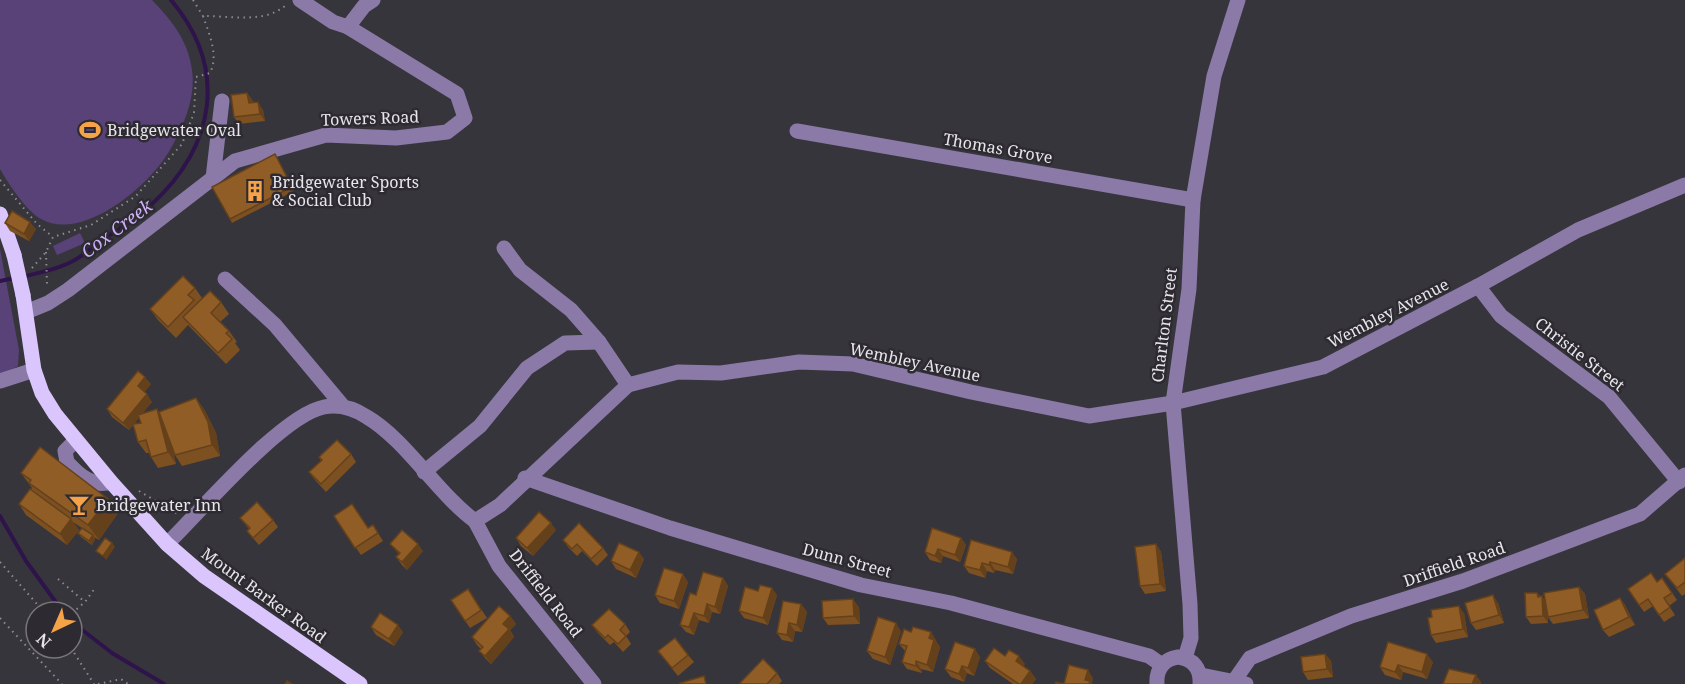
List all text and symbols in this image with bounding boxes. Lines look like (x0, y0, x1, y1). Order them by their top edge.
street label: Towers Road (321, 105, 420, 131)
sports icon: Bridgewater Oval (78, 118, 102, 142)
place label: Bridgewater Oval (107, 119, 241, 141)
street label: Thomas Grove (942, 128, 1054, 168)
place label: Bridgewater Sports & Social Club (272, 171, 419, 211)
building icon: Bridgewater Sports & Social Club (243, 179, 267, 203)
water label: Cox Creek (76, 193, 158, 263)
street label: Charlton Street (1146, 266, 1182, 384)
street label: Wembley Avenue (1324, 273, 1452, 353)
street label: Christie Street (1531, 312, 1630, 396)
street label: Wembley Avenue (848, 337, 982, 387)
bar icon: Bridgewater Inn (67, 493, 91, 517)
place label: Bridgewater Inn (96, 494, 221, 516)
street label: Driffield Road (1400, 536, 1508, 592)
street label: Dunn Street (800, 538, 894, 583)
street label: Mount Barker Road (197, 542, 331, 648)
street label: Driffield Road (505, 544, 588, 642)
north arrow (24, 600, 84, 660)
text: N (31, 628, 56, 653)

